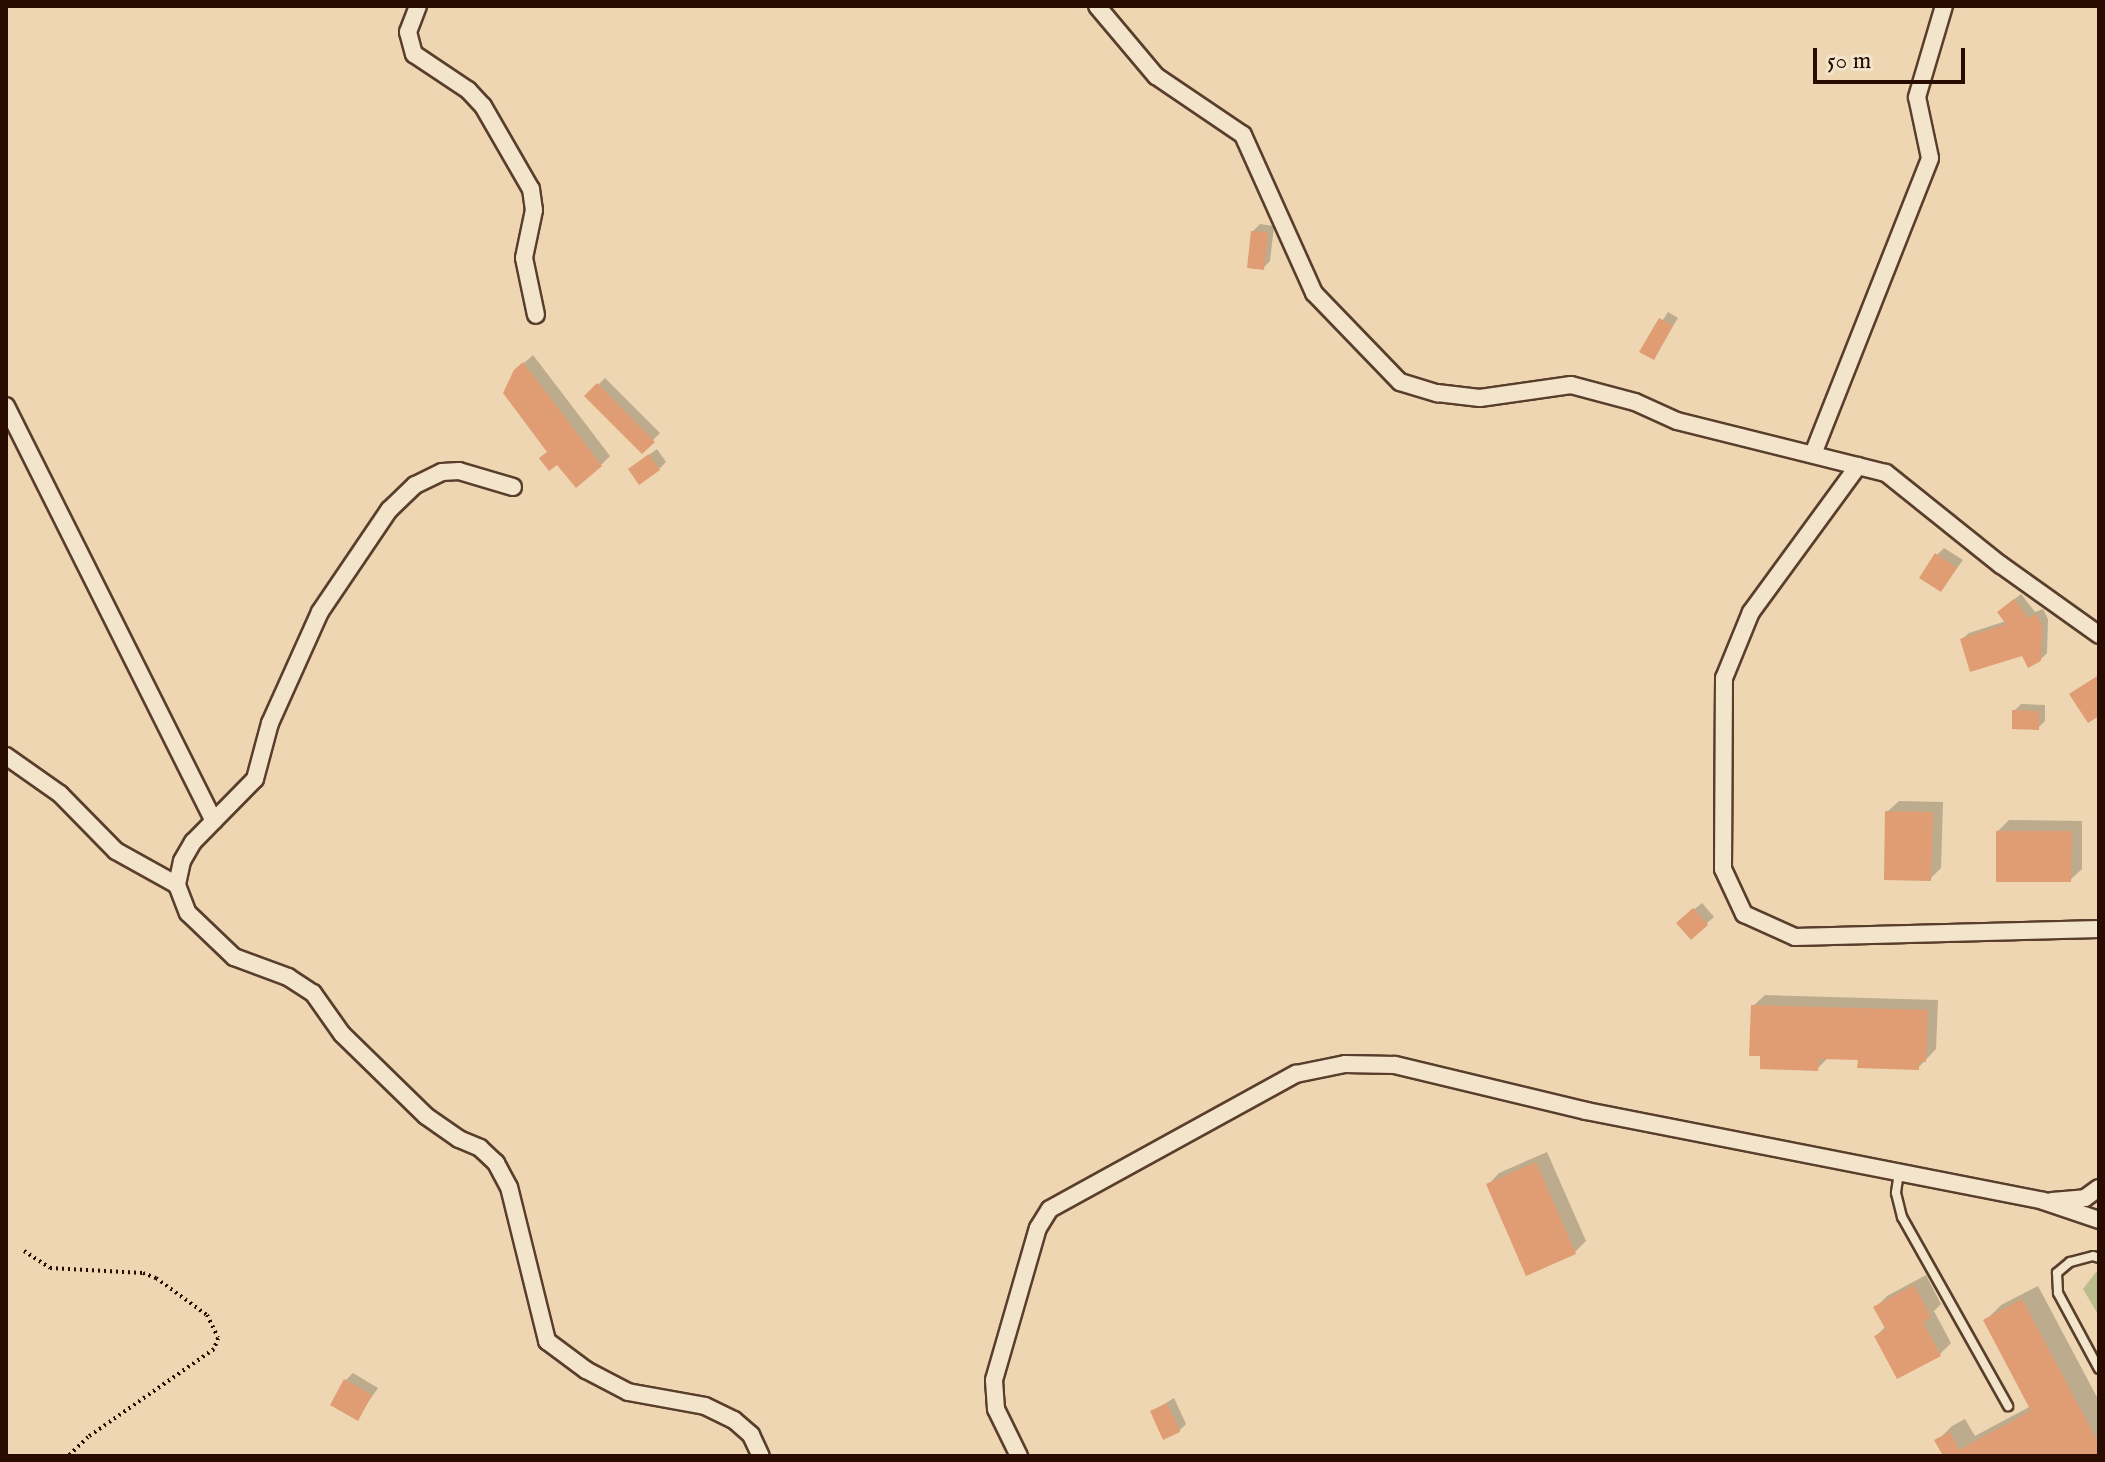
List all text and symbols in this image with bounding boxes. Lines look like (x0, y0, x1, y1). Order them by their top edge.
scale bar (1817, 32, 1969, 82)
text: 50 m (1827, 46, 1871, 77)

